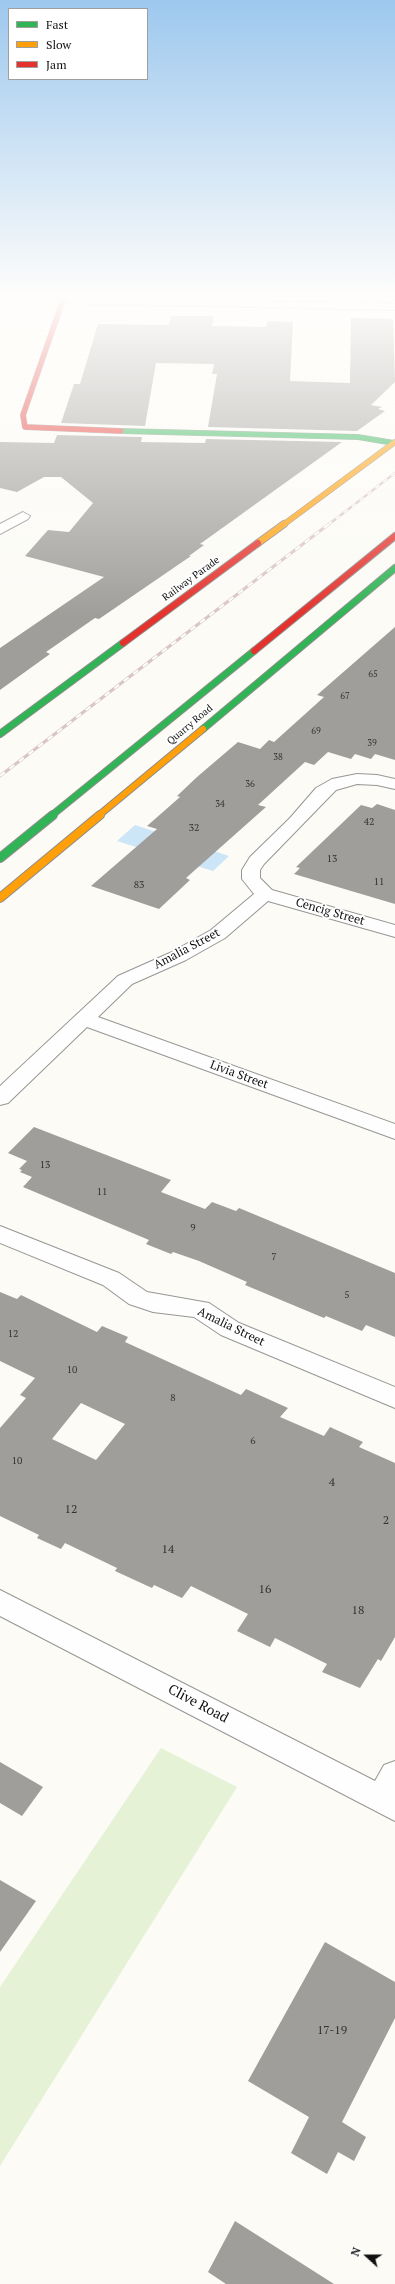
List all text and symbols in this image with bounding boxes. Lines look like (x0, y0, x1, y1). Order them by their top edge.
legend (8, 8, 148, 80)
text: Fast (46, 17, 68, 32)
text: Slow (46, 37, 71, 52)
text: Jam (46, 57, 67, 72)
street label: Railway Parade (160, 554, 222, 604)
house number: 65 (368, 669, 378, 679)
house number: 67 (340, 691, 350, 701)
street label: Quarry Road (165, 702, 215, 748)
house number: 69 (311, 726, 321, 736)
house number: 39 (367, 738, 377, 748)
house number: 38 (273, 752, 283, 762)
house number: 36 (245, 779, 255, 789)
house number: 34 (215, 799, 225, 809)
house number: 42 (364, 816, 374, 828)
house number: 32 (189, 822, 199, 834)
house number: 13 (327, 853, 337, 865)
house number: 11 (374, 876, 384, 888)
house number: 83 (134, 879, 144, 891)
street label: Cencig Street (294, 895, 366, 929)
street label: Amalia Street (151, 926, 223, 972)
street label: Livia Street (208, 1058, 270, 1092)
house number: 13 (40, 1159, 50, 1171)
house number: 11 (97, 1186, 107, 1198)
house number: 9 (190, 1222, 196, 1234)
house number: 7 (271, 1251, 277, 1263)
house number: 5 (344, 1289, 350, 1301)
street label: Amalia Street (195, 1305, 267, 1349)
house number: 12 (8, 1328, 18, 1340)
house number: 10 (67, 1364, 77, 1376)
house number: 8 (170, 1392, 176, 1404)
house number: 6 (250, 1435, 256, 1447)
house number: 10 (12, 1455, 22, 1467)
house number: 4 (329, 1476, 335, 1490)
house number: 12 (65, 1503, 77, 1517)
house number: 2 (383, 1514, 389, 1528)
house number: 14 (162, 1543, 174, 1557)
house number: 16 (259, 1583, 271, 1597)
house number: 18 (352, 1604, 364, 1618)
street label: Clive Road (165, 1681, 231, 1727)
house number: 17-19 (317, 2024, 347, 2038)
north arrow (347, 2236, 387, 2276)
text: N (348, 2245, 364, 2258)

